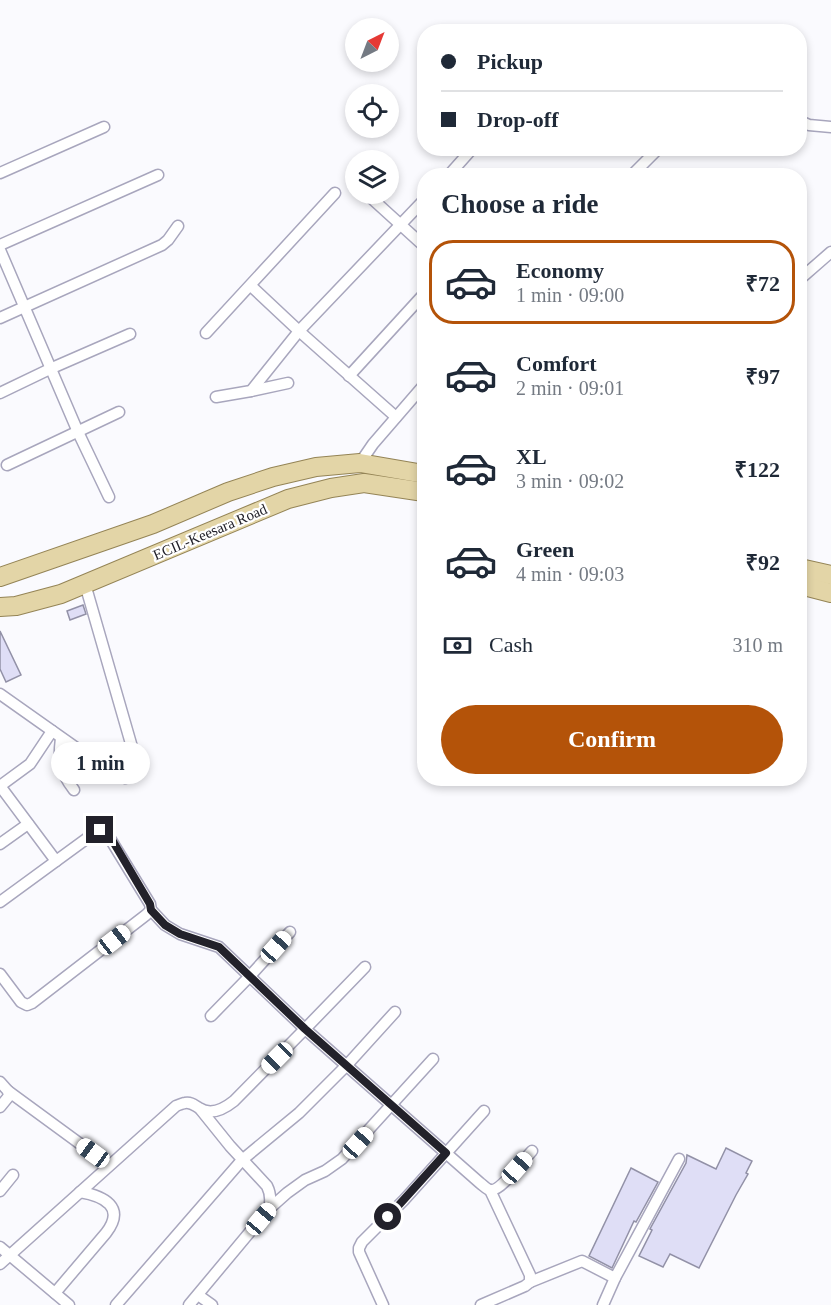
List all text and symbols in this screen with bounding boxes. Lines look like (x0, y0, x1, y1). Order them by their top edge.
north arrow (345, 18, 399, 72)
map controls (345, 18, 399, 204)
text: Pickup (477, 49, 543, 74)
button: locate (345, 84, 399, 138)
text: Drop-off (477, 107, 558, 132)
button: layers (345, 150, 399, 204)
text: Choose a ride (441, 189, 599, 219)
icon: car (444, 255, 498, 309)
text: Economy (516, 258, 604, 283)
text: ₹72 (745, 271, 780, 296)
text: 1 min · 09:00 (516, 284, 624, 306)
icon: car (444, 348, 498, 402)
text: Comfort (516, 351, 597, 376)
text: ₹97 (745, 364, 780, 389)
text: 2 min · 09:01 (516, 377, 624, 399)
icon: car (444, 441, 498, 495)
text: XL (516, 444, 547, 469)
text: ₹122 (734, 457, 780, 482)
text: 3 min · 09:02 (516, 470, 624, 492)
street label: ECIL-Keesara Road (151, 501, 270, 563)
icon: car (444, 534, 498, 588)
text: Green (516, 537, 574, 562)
text: ₹92 (745, 550, 780, 575)
text: 4 min · 09:03 (516, 563, 624, 585)
icon: cash (441, 629, 474, 662)
text: Cash (489, 632, 533, 657)
text: 310 m (732, 634, 783, 656)
button: Confirm (441, 705, 783, 774)
callout: 1 min (51, 743, 150, 785)
text: 1 min (76, 752, 125, 774)
route end (86, 816, 113, 843)
car (94, 922, 134, 958)
car (257, 928, 295, 966)
car (258, 1039, 296, 1077)
car (339, 1124, 377, 1162)
car (73, 1135, 113, 1171)
car (498, 1149, 536, 1187)
car (243, 1199, 279, 1239)
route start (374, 1203, 401, 1230)

